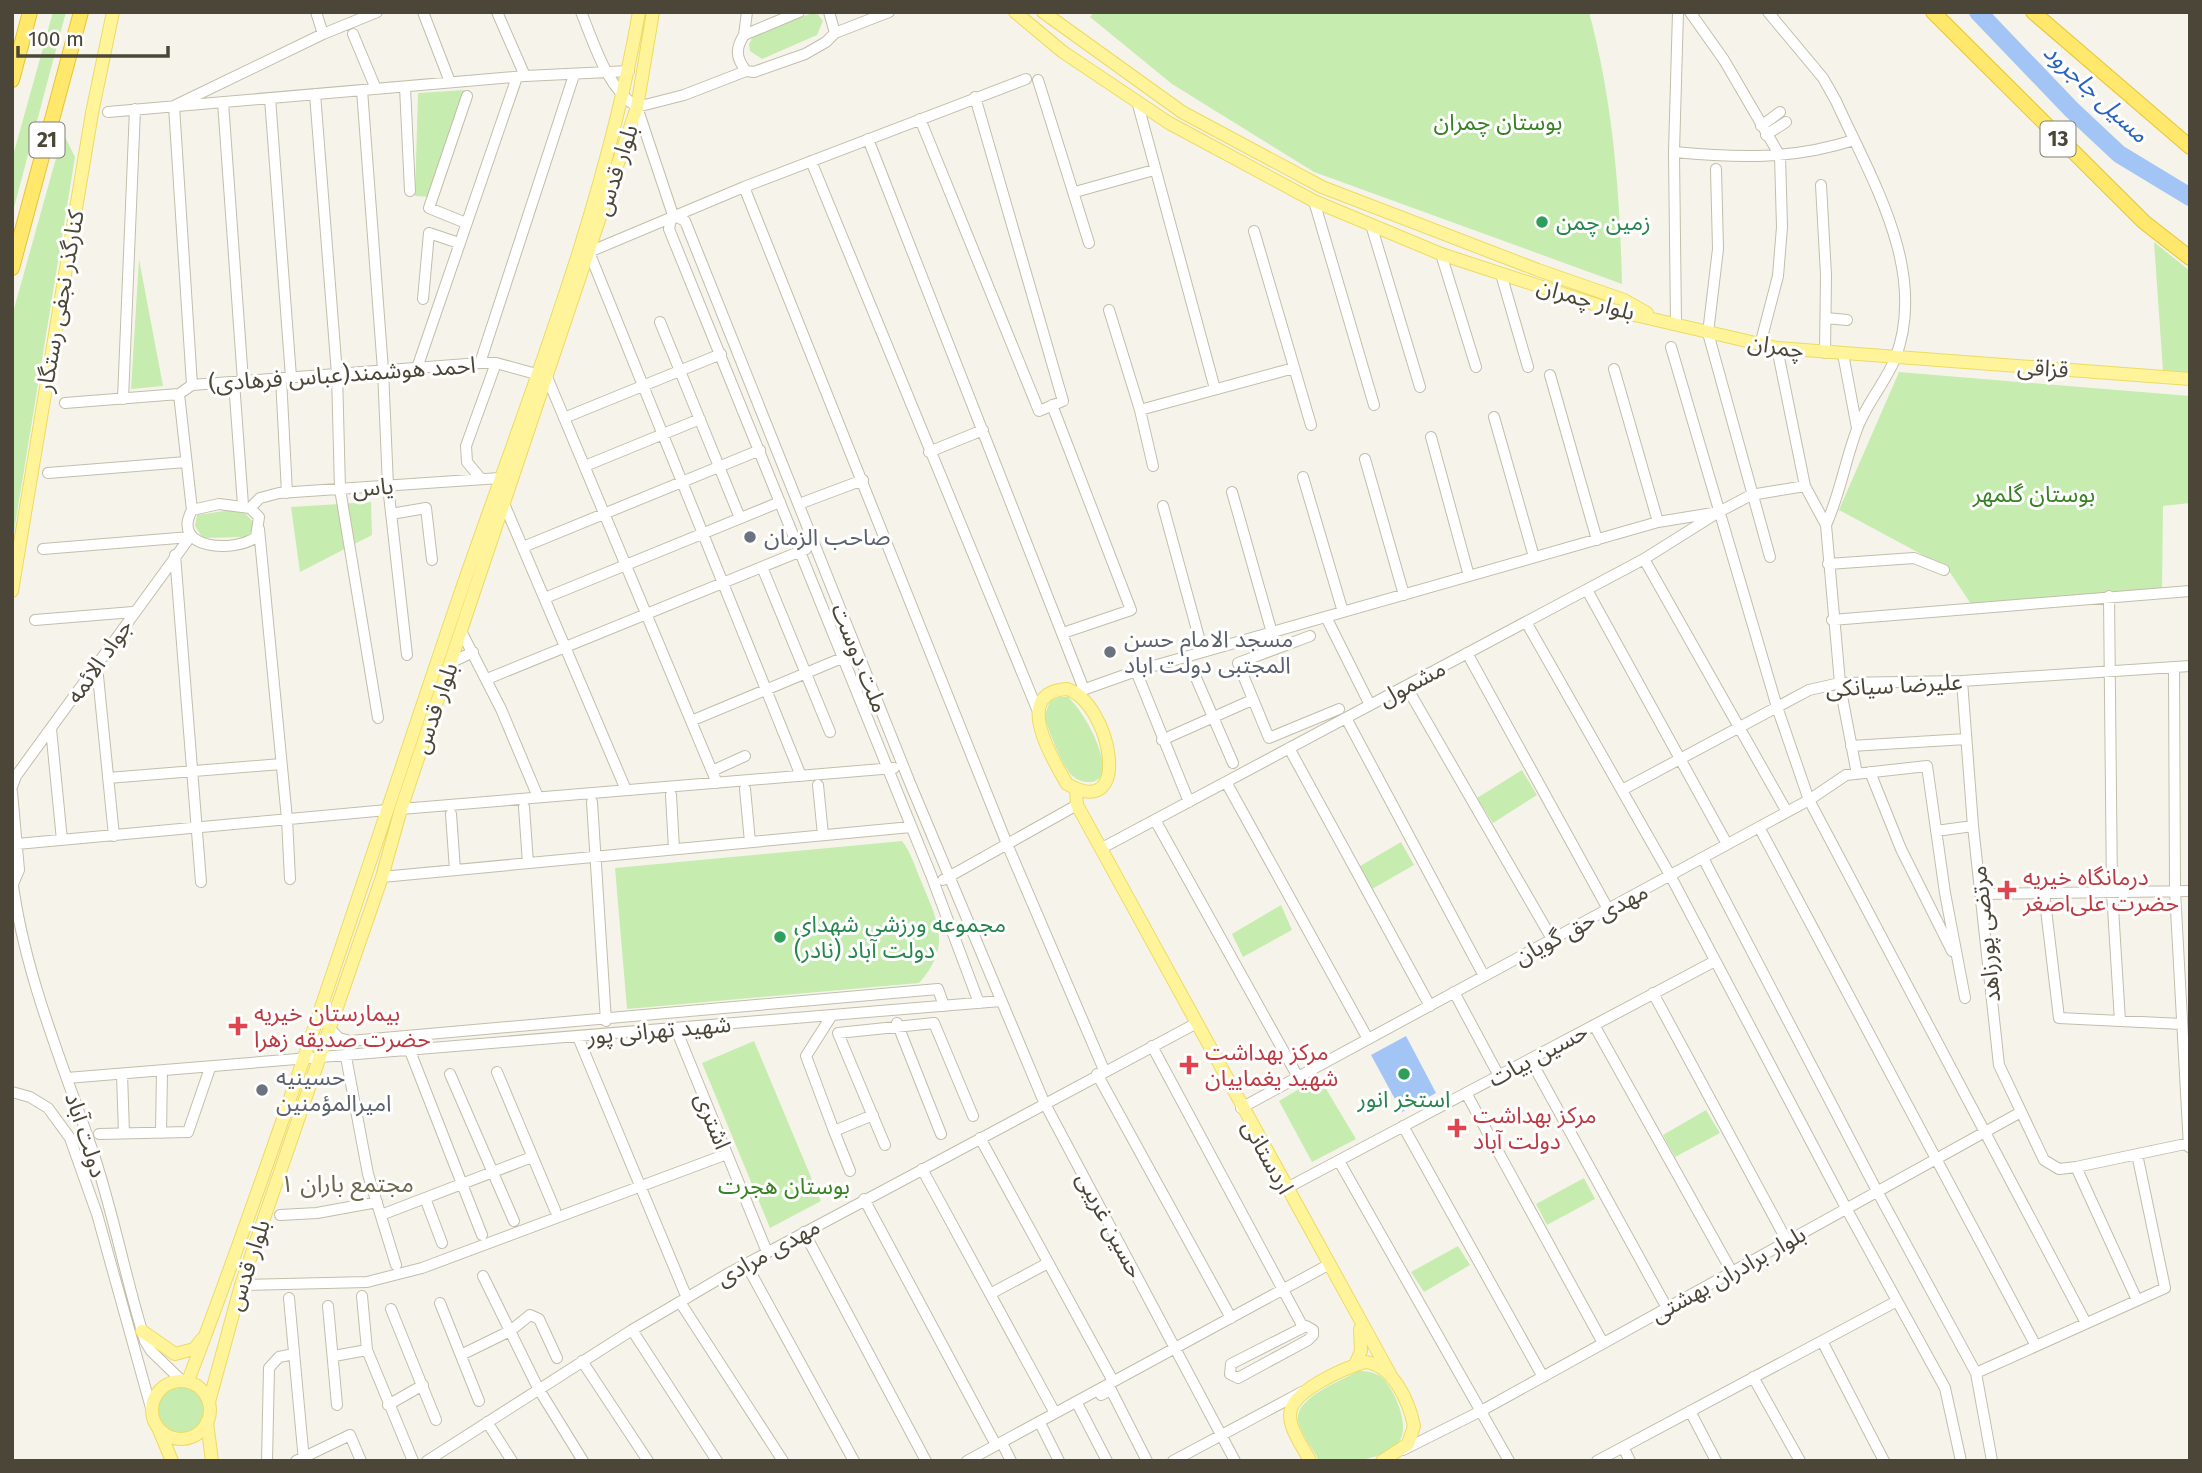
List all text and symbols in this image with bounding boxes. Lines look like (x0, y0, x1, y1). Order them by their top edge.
scale bar (18, 14, 168, 58)
text: 100 m (28, 26, 84, 52)
water label: مسیل جاجرود (2038, 38, 2154, 149)
park label: بوستان چمران (1434, 108, 1562, 137)
street label: بلوار قدس (588, 121, 644, 219)
road number: 21 (30, 122, 64, 158)
road number: 13 (2040, 122, 2076, 156)
street label: کنارگذر نجفی رستگار (30, 207, 90, 395)
place label: زمین چمن (1556, 208, 1651, 237)
marker: زمین چمن (1534, 214, 1550, 230)
street label: بلوار چمران (1534, 272, 1638, 327)
street label: چمران (1746, 328, 1806, 365)
street label: احمد هوشمند(عباس فرهادی) (207, 351, 477, 397)
street label: قزاقی (2016, 352, 2070, 384)
street label: یاس (351, 472, 395, 502)
park label: بوستان گلمهر (1972, 480, 2095, 508)
place label: صاحب الزمان (764, 523, 890, 551)
marker: صاحب الزمان (742, 529, 758, 545)
street label: ملت دوست (826, 600, 894, 716)
street label: جواد الائمه (60, 613, 138, 709)
place label: مسجد الامام حسن المجتبى دولت اباد (1124, 625, 1293, 679)
marker: مسجد الامام حسن المجتبى دولت اباد (1102, 644, 1118, 660)
street label: مشمول (1374, 654, 1450, 712)
street label: بلوار قدس (406, 659, 464, 757)
street label: علیرضا سیانکی (1825, 667, 1963, 703)
place label: درمانگاه خیریه حضرت علی‌اصغر (2022, 863, 2179, 917)
street label: مرتضی پورزاهد (1964, 864, 2007, 1004)
street label: مهدی حق گویان (1509, 877, 1653, 971)
marker: درمانگاه خیریه حضرت علی‌اصغر (1997, 880, 2017, 900)
place label: مجموعه ورزشی شهدای دولت آباد (نادر) (794, 910, 1006, 964)
marker: مجموعه ورزشی شهدای دولت آباد (نادر) (772, 929, 788, 945)
place label: بیمارستان خیریه حضرت صدیقه زهرا (254, 999, 431, 1053)
street label: شهید تهرانی پور (585, 1010, 732, 1052)
marker: بیمارستان خیریه حضرت صدیقه زهرا (228, 1016, 248, 1036)
street label: حسین بیات (1483, 1017, 1593, 1093)
place label: مرکز بهداشت شهید یغماییان (1205, 1038, 1338, 1092)
marker: مرکز بهداشت شهید یغماییان (1179, 1055, 1199, 1075)
place label: حسینیه امیرالمؤمنین (276, 1063, 392, 1117)
marker: استخر انور (1396, 1066, 1412, 1082)
marker: حسینیه امیرالمؤمنین (254, 1082, 270, 1098)
place label: استخر انور (1357, 1085, 1450, 1113)
street label: دولت آباد (59, 1089, 113, 1181)
street label: اشتری (689, 1089, 737, 1153)
place label: مرکز بهداشت دولت آباد (1473, 1101, 1597, 1155)
street label: اردستانی (1236, 1115, 1300, 1199)
marker: مرکز بهداشت دولت آباد (1447, 1118, 1467, 1138)
street label: حسین غریبی (1070, 1167, 1150, 1283)
district label: مجتمع باران ١ (280, 1170, 414, 1201)
park label: بوستان هجرت (718, 1172, 850, 1200)
street label: مهدی مرادی (711, 1212, 825, 1292)
street label: بلوار قدس (220, 1216, 276, 1314)
street label: بلوار برادران بهشتی (1645, 1220, 1811, 1328)

